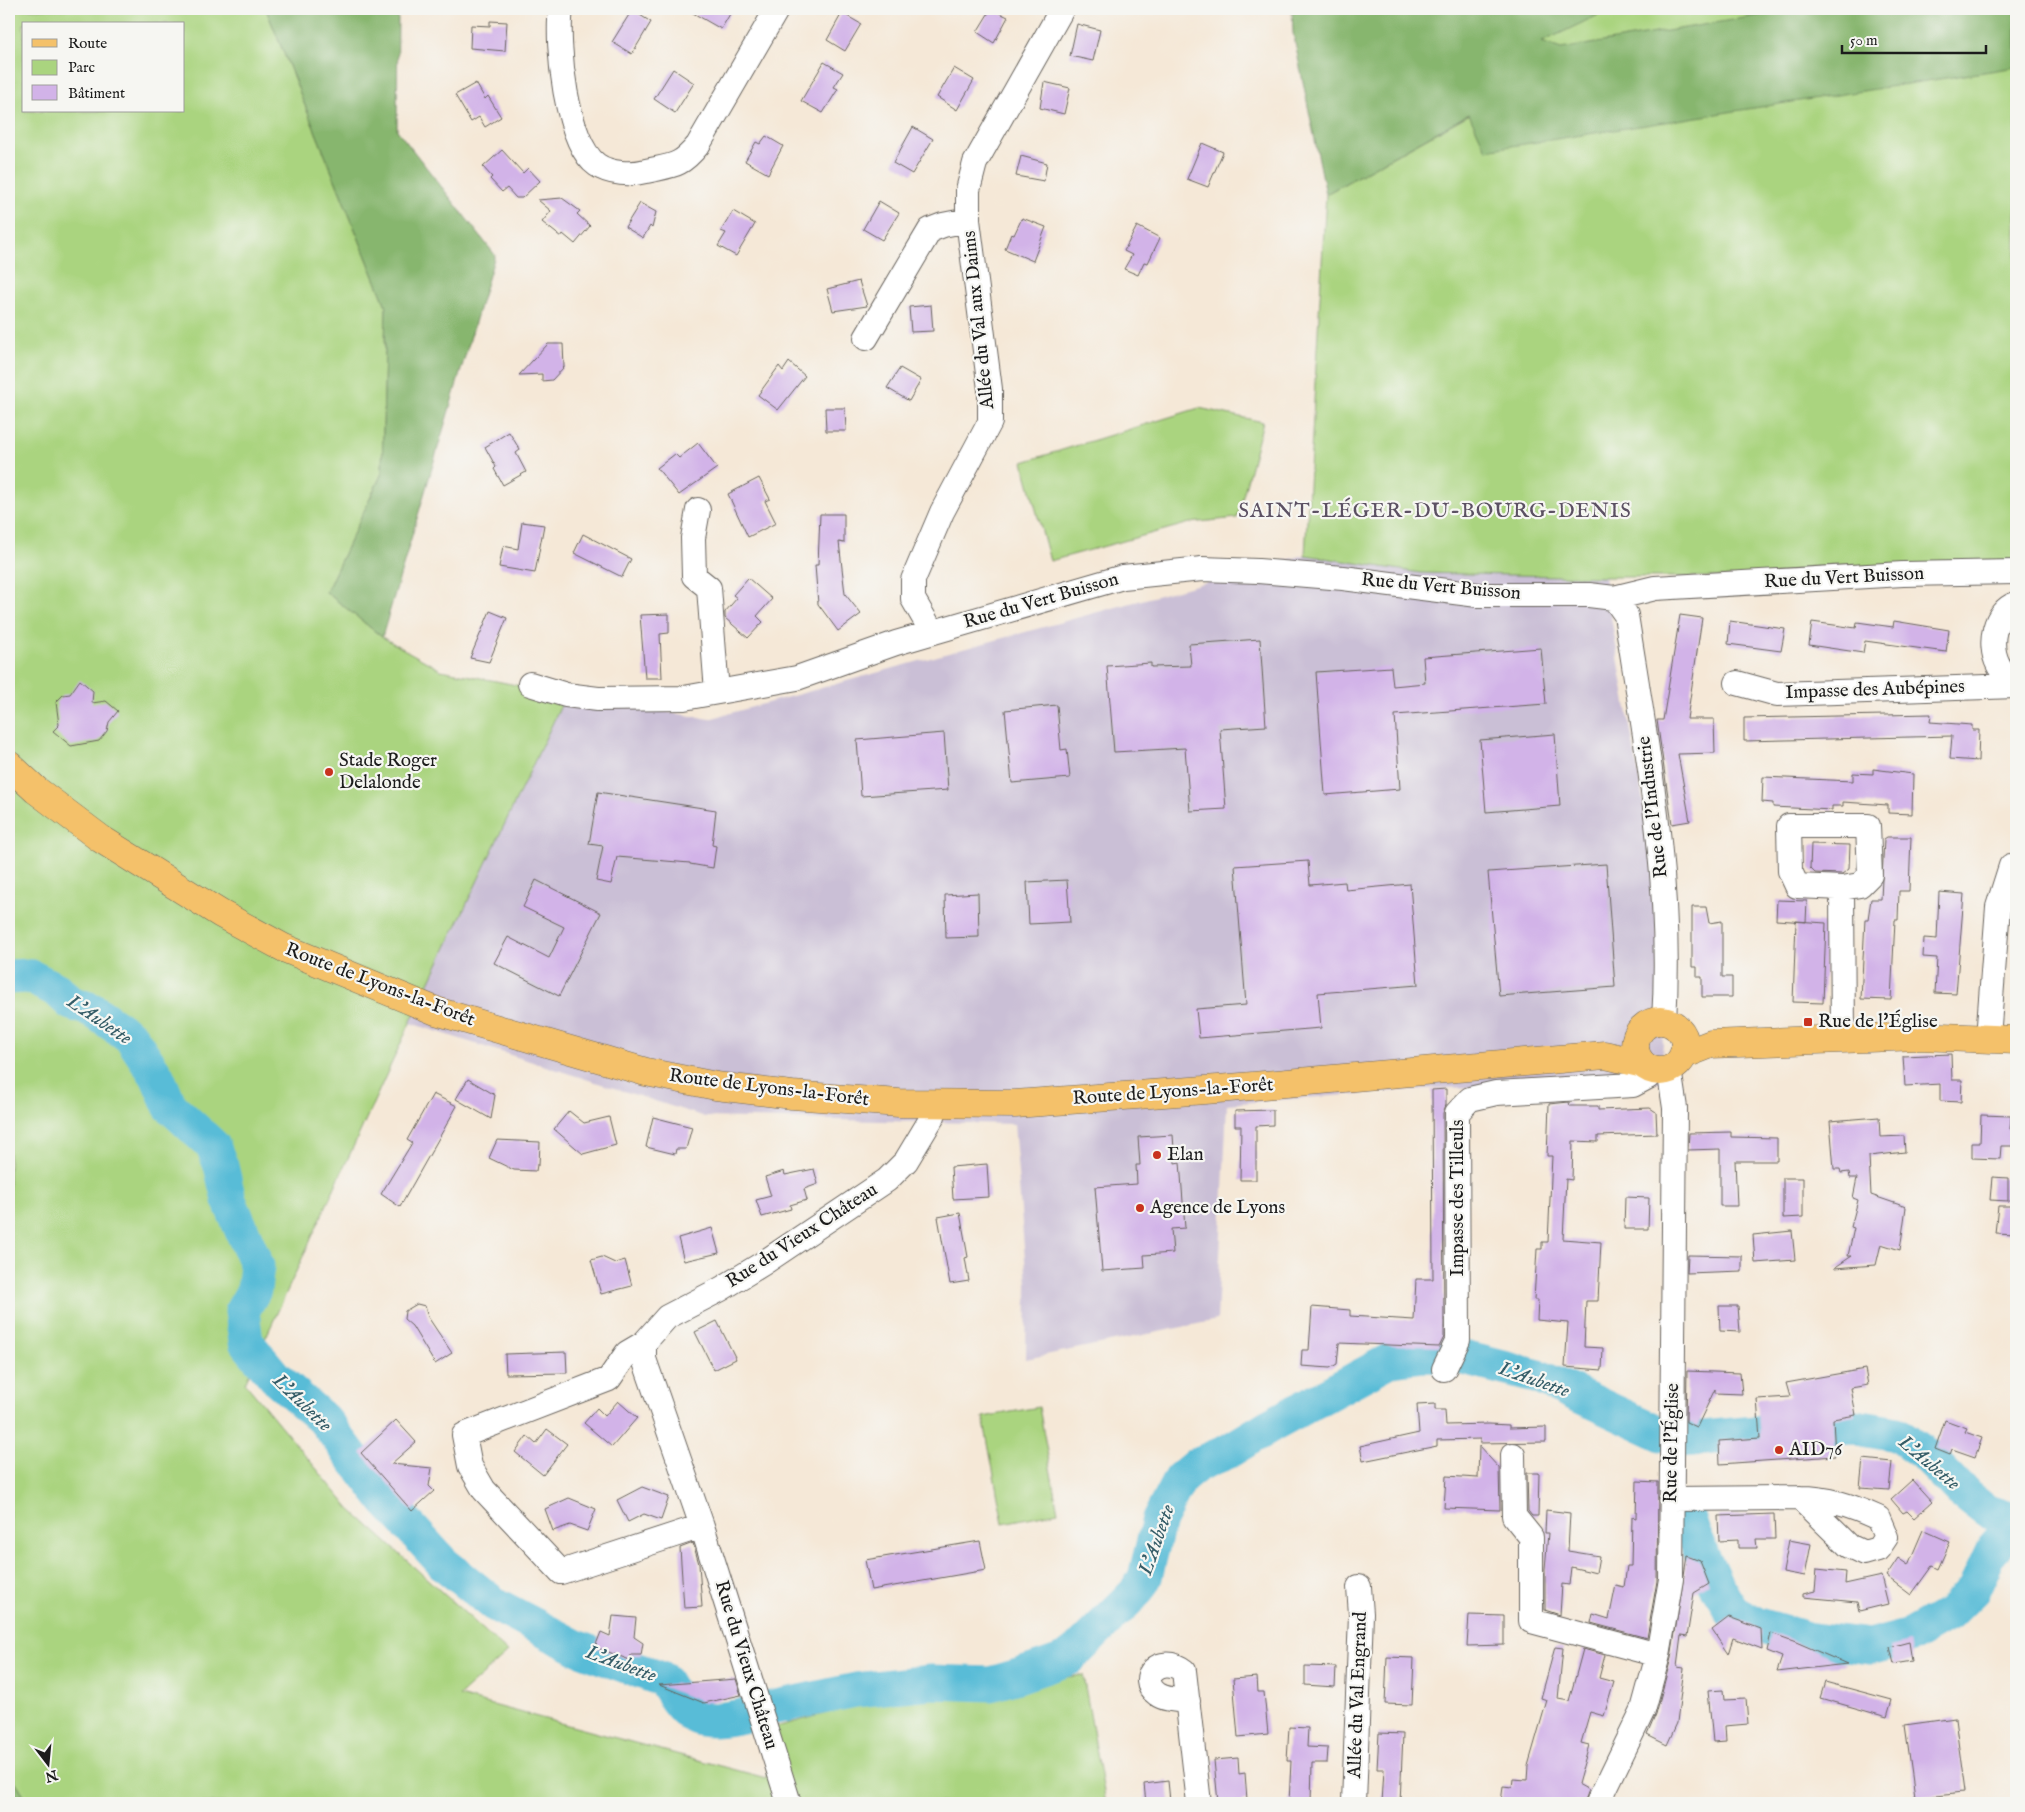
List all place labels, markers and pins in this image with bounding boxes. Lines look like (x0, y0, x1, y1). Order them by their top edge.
place label: Stade Roger Delalonde (339, 749, 437, 795)
marker: Stade Roger Delalonde (323, 766, 335, 778)
place label: Rue de l'Église (1818, 1009, 1938, 1034)
marker: Rue de l'Église (1802, 1016, 1814, 1028)
place label: Elan (1167, 1143, 1204, 1167)
marker: Elan (1151, 1149, 1163, 1161)
place label: Agence de Lyons (1149, 1196, 1285, 1220)
marker: Agence de Lyons (1134, 1202, 1146, 1214)
place label: AID76 (1788, 1438, 1843, 1462)
marker: AID76 (1773, 1444, 1785, 1456)

